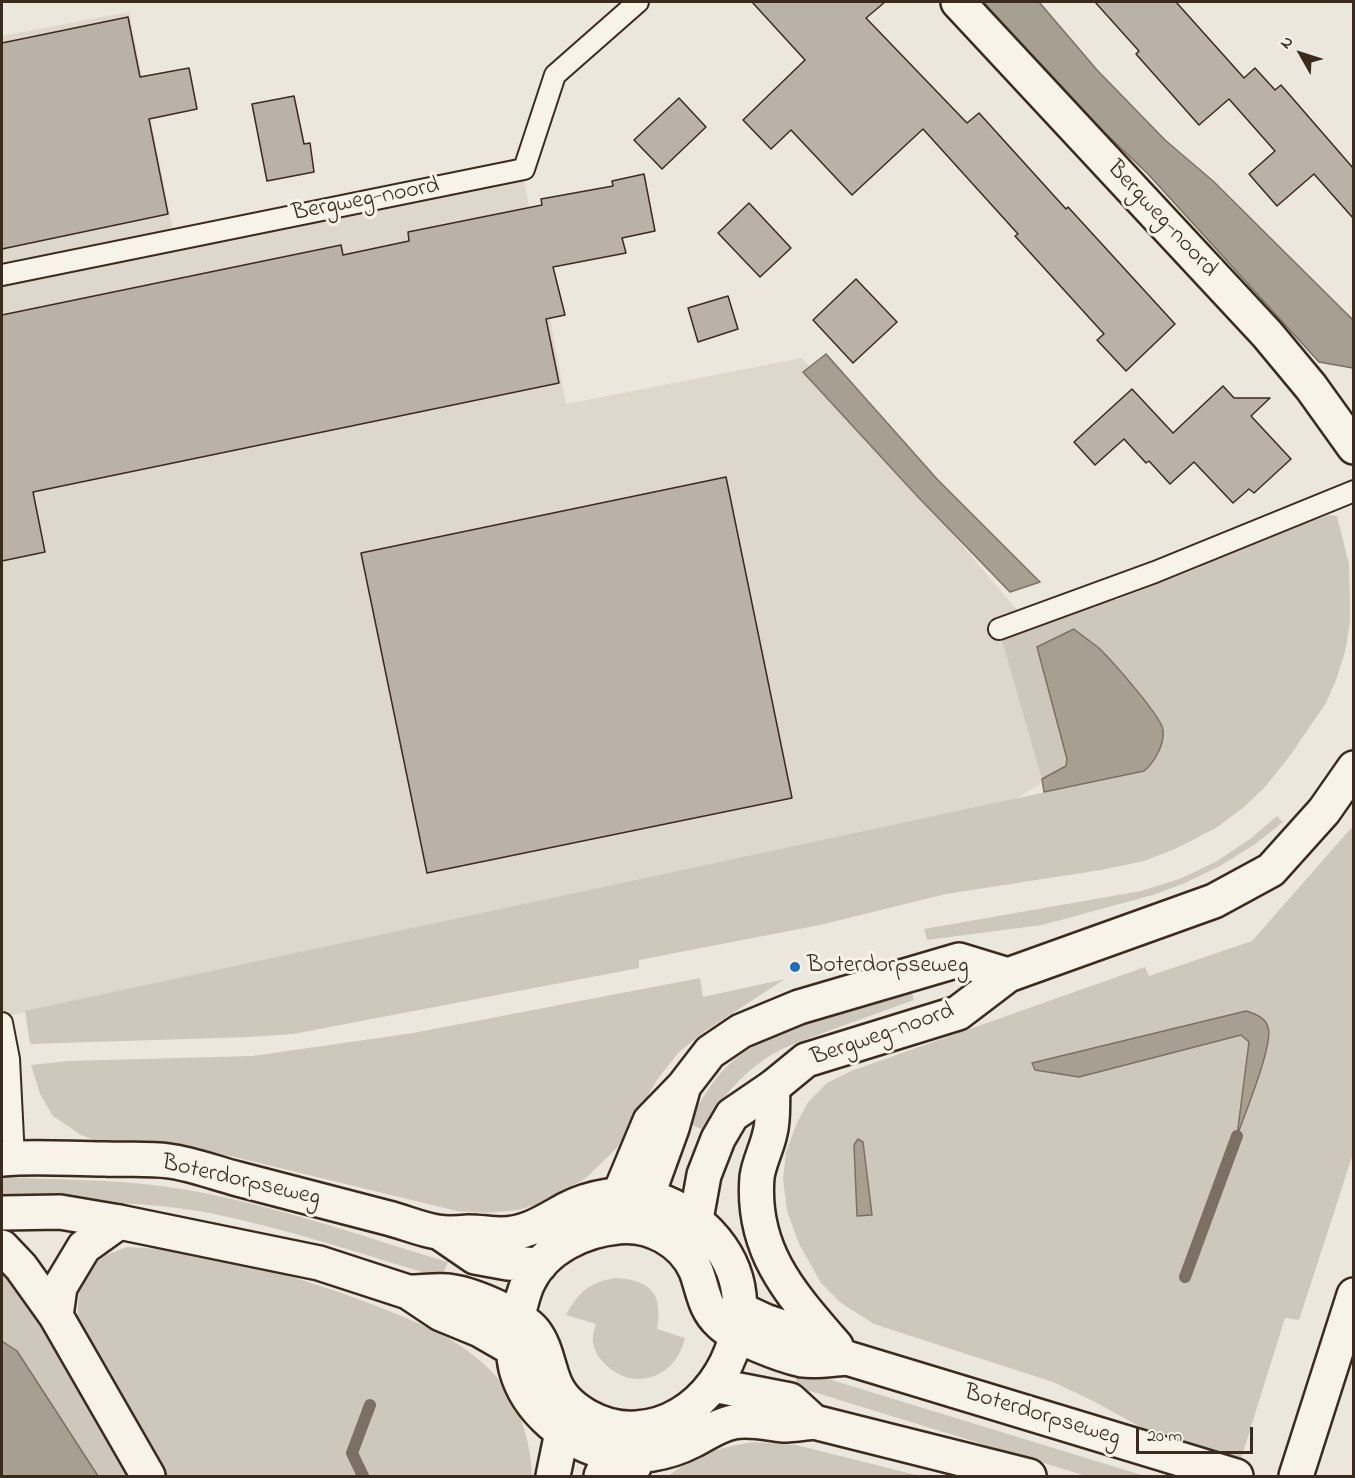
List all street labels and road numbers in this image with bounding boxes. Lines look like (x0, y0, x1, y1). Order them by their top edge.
street label: Bergweg-noord (1100, 156, 1222, 284)
street label: Bergweg-noord (290, 173, 442, 229)
street label: Bergweg-noord (808, 998, 958, 1074)
street label: Boterdorpseweg (159, 1150, 323, 1214)
street label: Boterdorpseweg (961, 1380, 1123, 1454)

